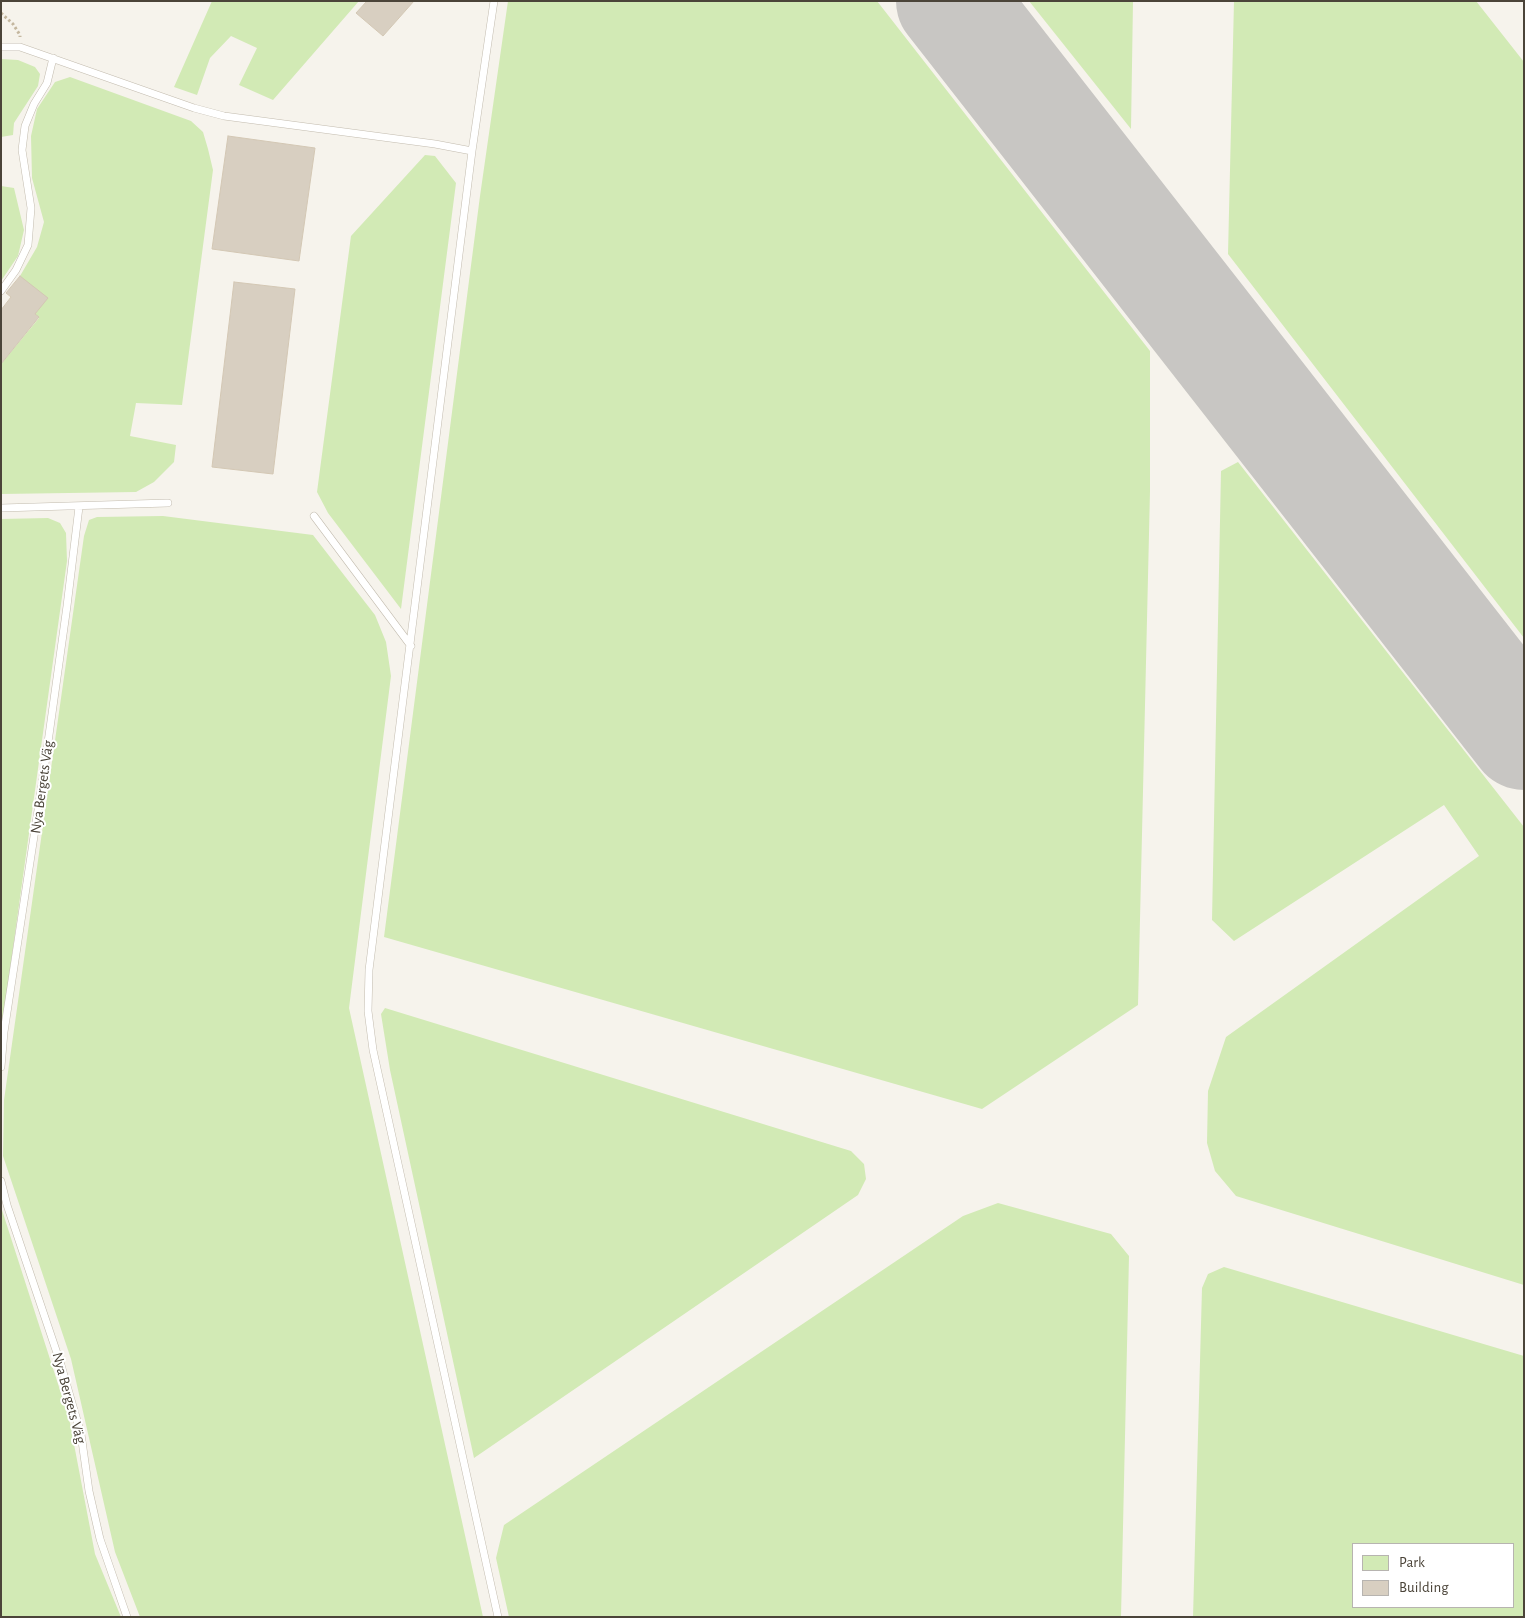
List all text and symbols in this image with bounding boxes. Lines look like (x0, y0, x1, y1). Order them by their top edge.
street label: Nya Bergets Väg (27, 739, 57, 835)
street label: Nya Bergets Väg (48, 1350, 90, 1446)
legend (1352, 1543, 1515, 1608)
text: Park (1399, 1555, 1425, 1570)
text: Building (1399, 1580, 1449, 1595)

